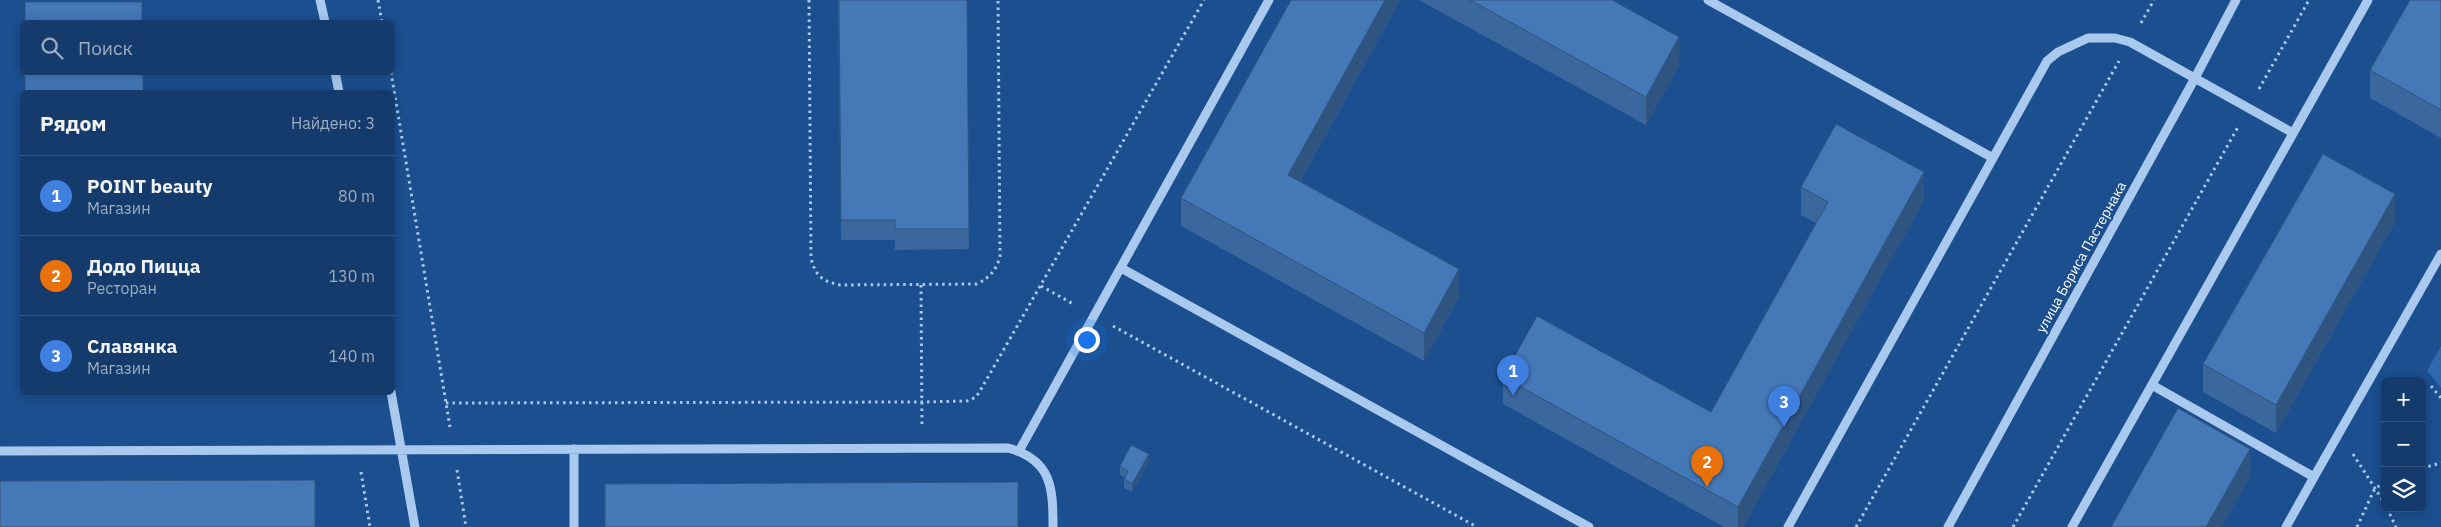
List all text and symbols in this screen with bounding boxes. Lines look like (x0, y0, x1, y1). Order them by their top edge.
search box (20, 20, 395, 75)
icon: search (38, 34, 66, 62)
text: Поиск (78, 36, 133, 60)
text: Рядом (40, 109, 107, 137)
text: Найдено: 3 (291, 113, 375, 133)
text: POINT beauty (87, 174, 212, 198)
street label: улица Бориса Пастернака (2032, 178, 2130, 336)
text: 1 (51, 186, 61, 206)
text: 80 m (338, 186, 375, 206)
text: Магазин (87, 198, 151, 218)
text: Додо Пицца (87, 254, 201, 278)
text: 2 (51, 266, 61, 286)
text: 130 m (328, 266, 375, 286)
text: Ресторан (87, 278, 157, 298)
your location (1074, 327, 1100, 353)
text: Славянка (87, 334, 177, 358)
text: 3 (51, 346, 61, 366)
text: 140 m (328, 346, 375, 366)
pin: 1 (1497, 355, 1529, 396)
text: Магазин (87, 358, 151, 378)
map controls (2381, 377, 2426, 512)
button: + (2381, 377, 2426, 422)
pin: 3 (1768, 386, 1800, 427)
button: − (2381, 422, 2426, 467)
pin: 2 (1691, 446, 1723, 487)
button: layers (2381, 467, 2426, 512)

